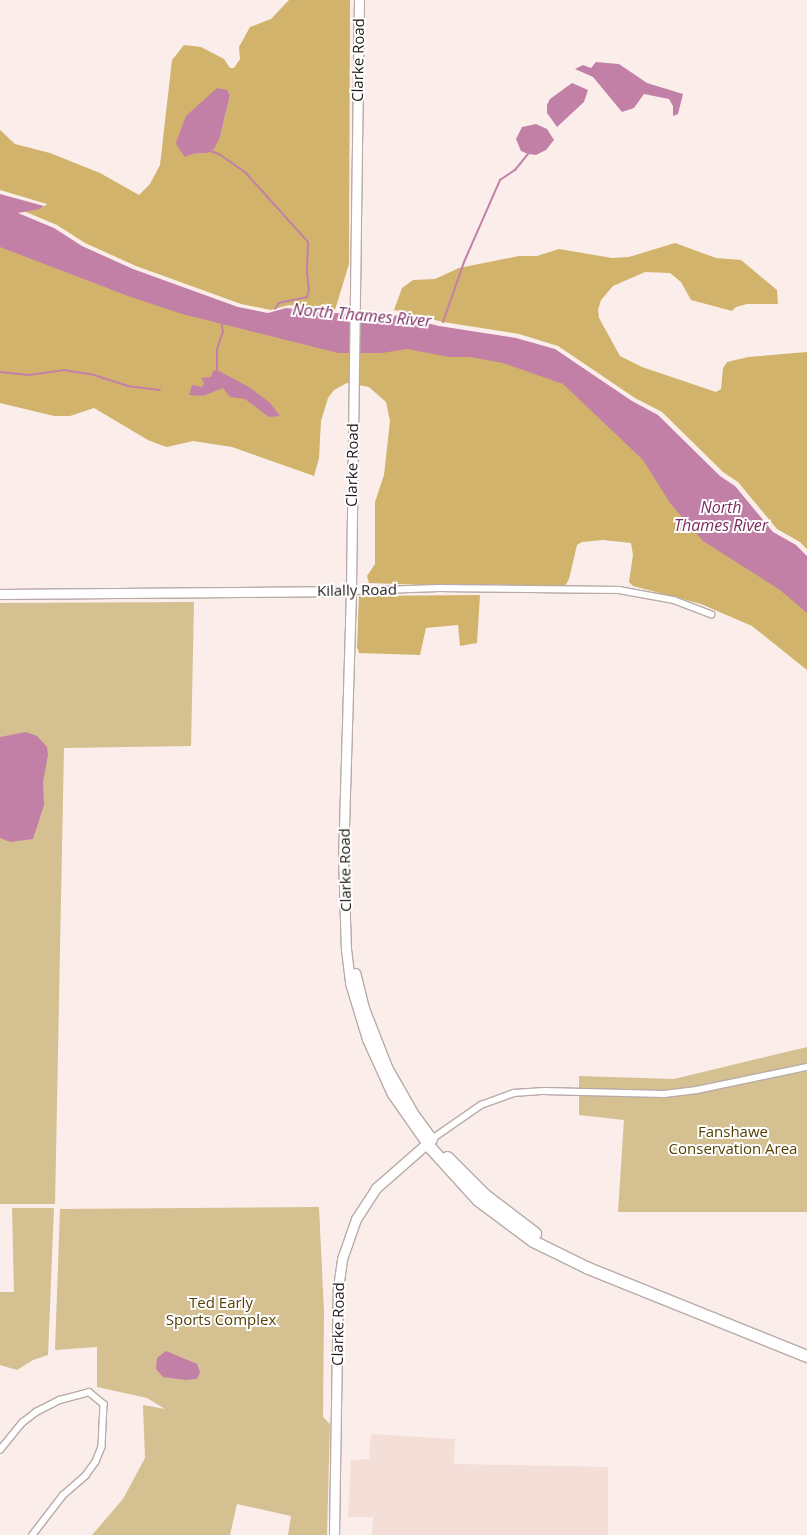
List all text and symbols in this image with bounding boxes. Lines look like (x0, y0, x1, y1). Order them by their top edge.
street label: Clarke Road (348, 18, 368, 102)
water label: North Thames River (292, 299, 432, 331)
street label: Clarke Road (342, 423, 362, 507)
water label: North Thames River (674, 497, 768, 535)
street label: Kilally Road (317, 580, 397, 600)
street label: Clarke Road (335, 828, 355, 912)
park label: Fanshawe Conservation Area (669, 1122, 797, 1157)
street label: Clarke Road (328, 1282, 348, 1366)
park label: Ted Early Sports Complex (166, 1293, 276, 1328)

